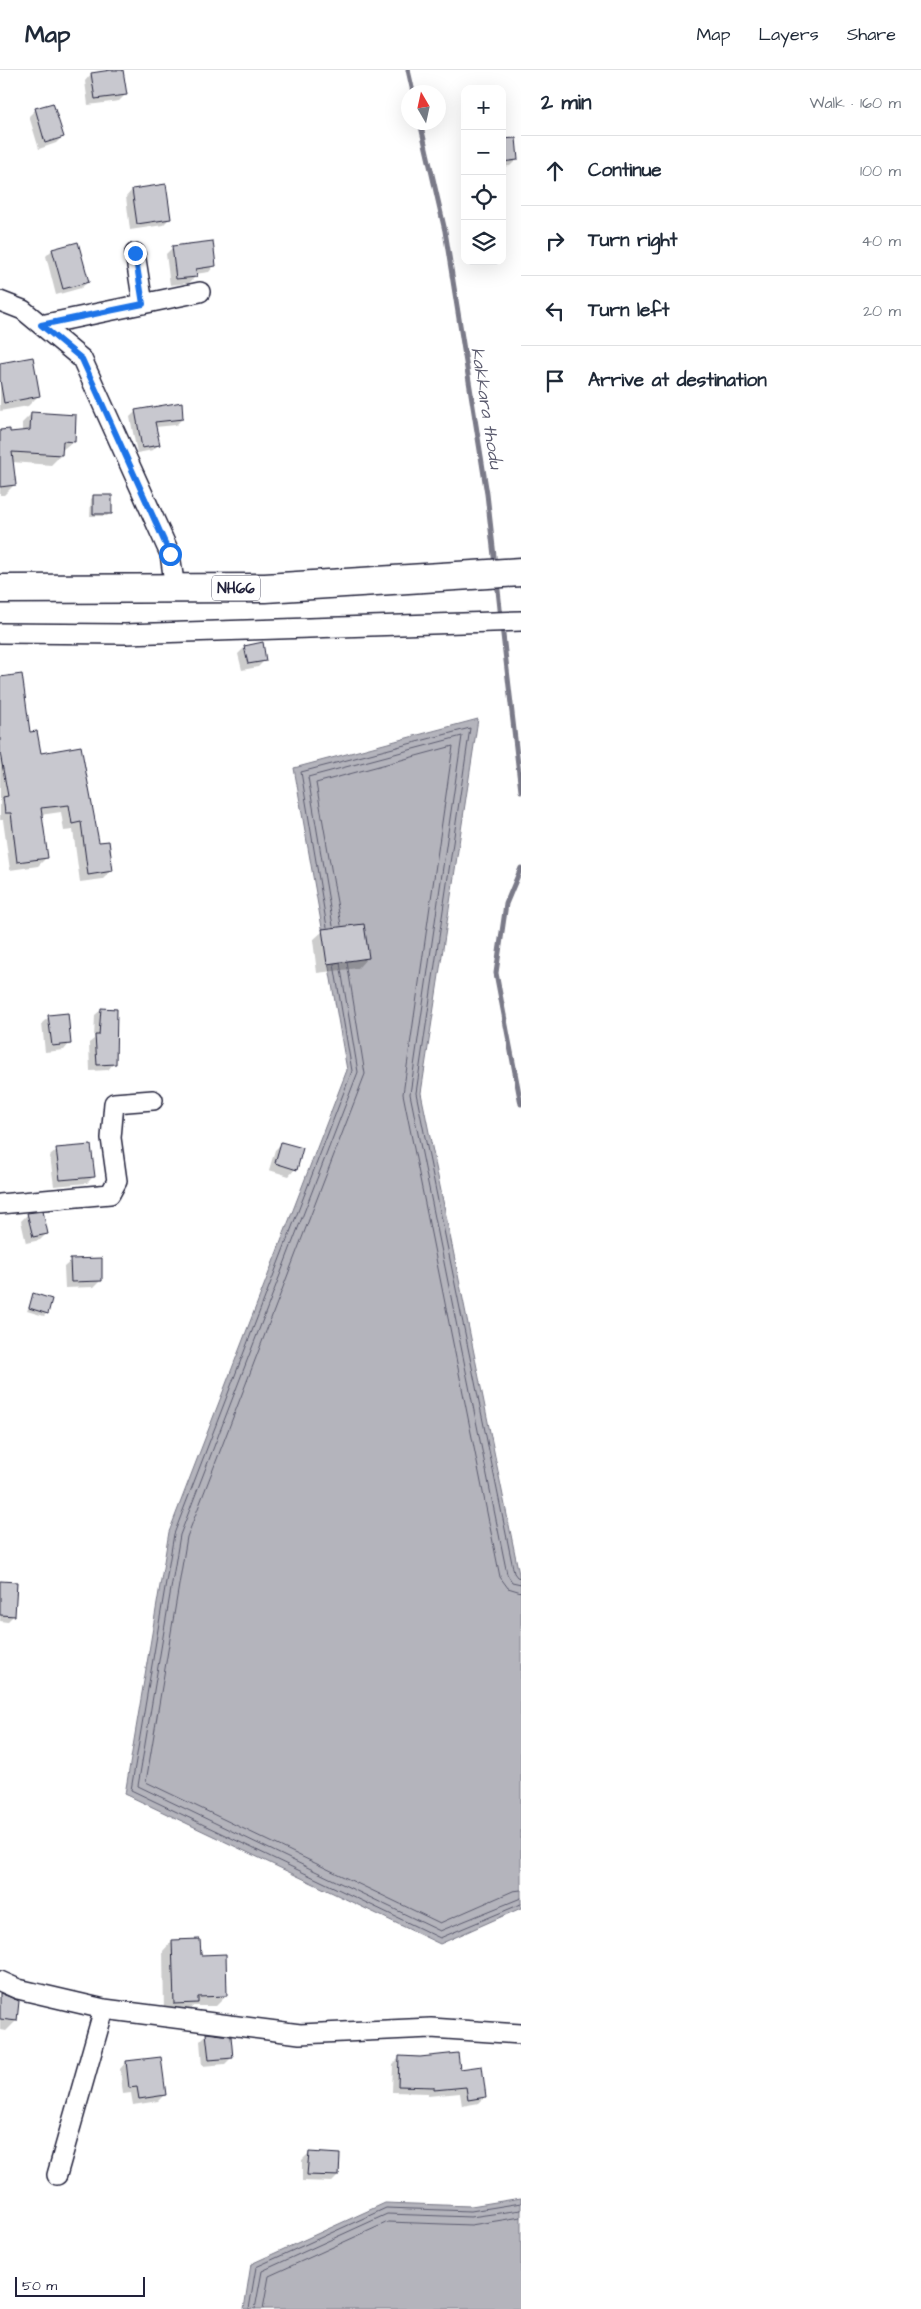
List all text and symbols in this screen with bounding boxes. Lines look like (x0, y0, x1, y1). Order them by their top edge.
text: Map (25, 18, 70, 52)
text: Map (696, 22, 730, 47)
text: Layers (758, 22, 819, 47)
text: Share (847, 22, 896, 47)
north arrow (401, 85, 446, 130)
map controls (461, 85, 506, 265)
button: + (461, 85, 506, 130)
text: 2 min (541, 88, 591, 117)
text: Walk · 160 m (809, 92, 901, 114)
button: − (461, 130, 506, 175)
icon: ahead (541, 157, 569, 185)
text: Continue (588, 157, 662, 184)
text: 100 m (860, 160, 901, 182)
button: locate (461, 175, 506, 220)
button: layers (461, 220, 506, 265)
icon: right (541, 227, 569, 255)
text: Turn right (588, 227, 677, 254)
text: 40 m (861, 230, 901, 252)
route end (124, 242, 147, 265)
icon: left (541, 297, 569, 325)
text: Turn left (588, 297, 669, 324)
text: 20 m (863, 300, 901, 322)
water label: kakkara thodu (465, 346, 509, 471)
icon: arrive (541, 367, 569, 395)
text: Arrive at destination (588, 367, 767, 394)
route start (159, 543, 182, 566)
road number: NH66 (212, 576, 260, 600)
scale bar (15, 2274, 145, 2297)
text: 50 m (22, 2276, 57, 2296)

